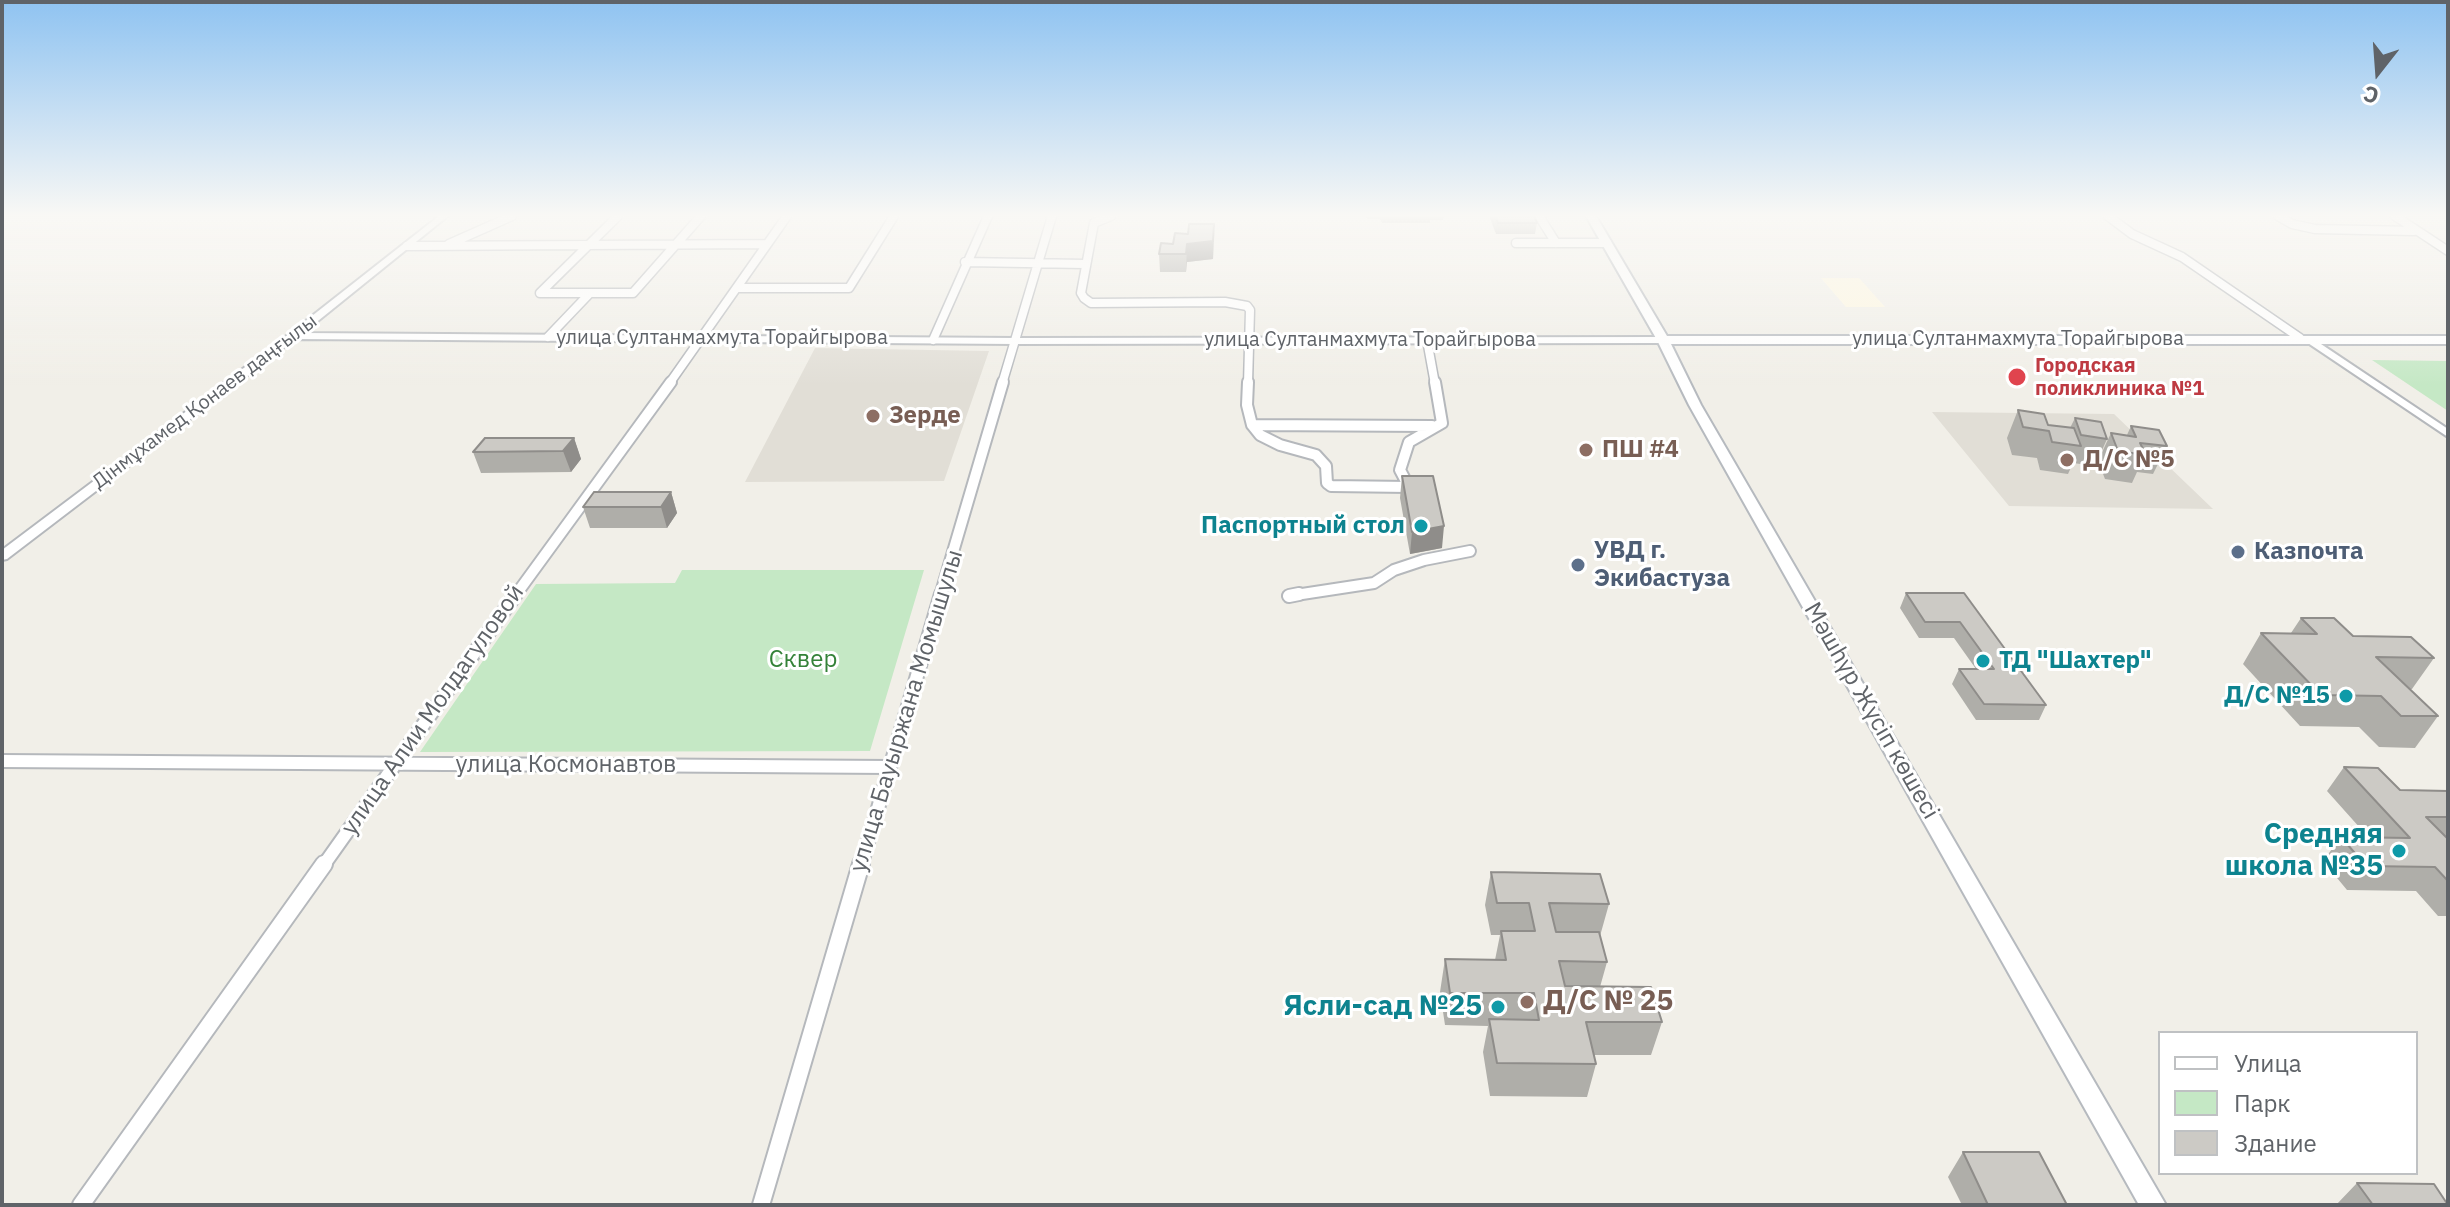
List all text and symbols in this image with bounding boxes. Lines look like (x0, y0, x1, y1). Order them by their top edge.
north arrow (2338, 32, 2418, 112)
text: С (2360, 79, 2382, 111)
street label: Дінмұхамед Қонаев даңғылы (88, 310, 322, 494)
street label: улица Султанмахмута Торайгырова (556, 326, 888, 350)
street label: улица Султанмахмута Торайгырова (1852, 327, 2184, 351)
street label: улица Султанмахмута Торайгырова (1204, 328, 1536, 352)
place label: Городская поликлиника №1 (2035, 354, 2204, 401)
marker: Городская поликлиника №1 (2006, 366, 2028, 388)
place label: Зерде (889, 402, 961, 430)
marker: Зерде (864, 407, 882, 425)
place label: ПШ #4 (1602, 436, 1679, 464)
marker: ПШ #4 (1577, 441, 1595, 459)
place label: Д/С №5 (2083, 446, 2175, 474)
marker: Д/С №5 (2058, 451, 2076, 469)
place label: Паспортный стол (1201, 512, 1405, 540)
marker: Паспортный стол (1412, 517, 1430, 535)
place label: УВД г. Экибастуза (1594, 537, 1730, 593)
place label: Казпочта (2254, 538, 2364, 566)
marker: Казпочта (2229, 543, 2247, 561)
street label: улица Бауыржана Момышулы (844, 546, 970, 876)
marker: УВД г. Экибастуза (1569, 556, 1587, 574)
street label: улица Алии Молдагуловой (335, 579, 531, 841)
street label: Мәшһүр Жүсіп көшесі (1797, 598, 1945, 824)
park label: Сквер (769, 646, 837, 674)
place label: ТД "Шахтер" (1999, 647, 2152, 675)
marker: ТД "Шахтер" (1974, 652, 1992, 670)
place label: Д/С №15 (2224, 682, 2330, 710)
marker: Д/С №15 (2337, 687, 2355, 705)
street label: улица Космонавтов (456, 751, 676, 779)
place label: Средняя школа №35 (2225, 818, 2383, 884)
marker: Средняя школа №35 (2390, 842, 2408, 860)
place label: Д/С № 25 (1543, 985, 1673, 1019)
place label: Ясли-сад №25 (1284, 990, 1482, 1024)
marker: Д/С № 25 (1518, 993, 1536, 1011)
marker: Ясли-сад №25 (1489, 998, 1507, 1016)
legend (2158, 1031, 2418, 1175)
text: Улица (2234, 1047, 2302, 1079)
text: Парк (2234, 1087, 2291, 1119)
text: Здание (2234, 1127, 2317, 1159)

